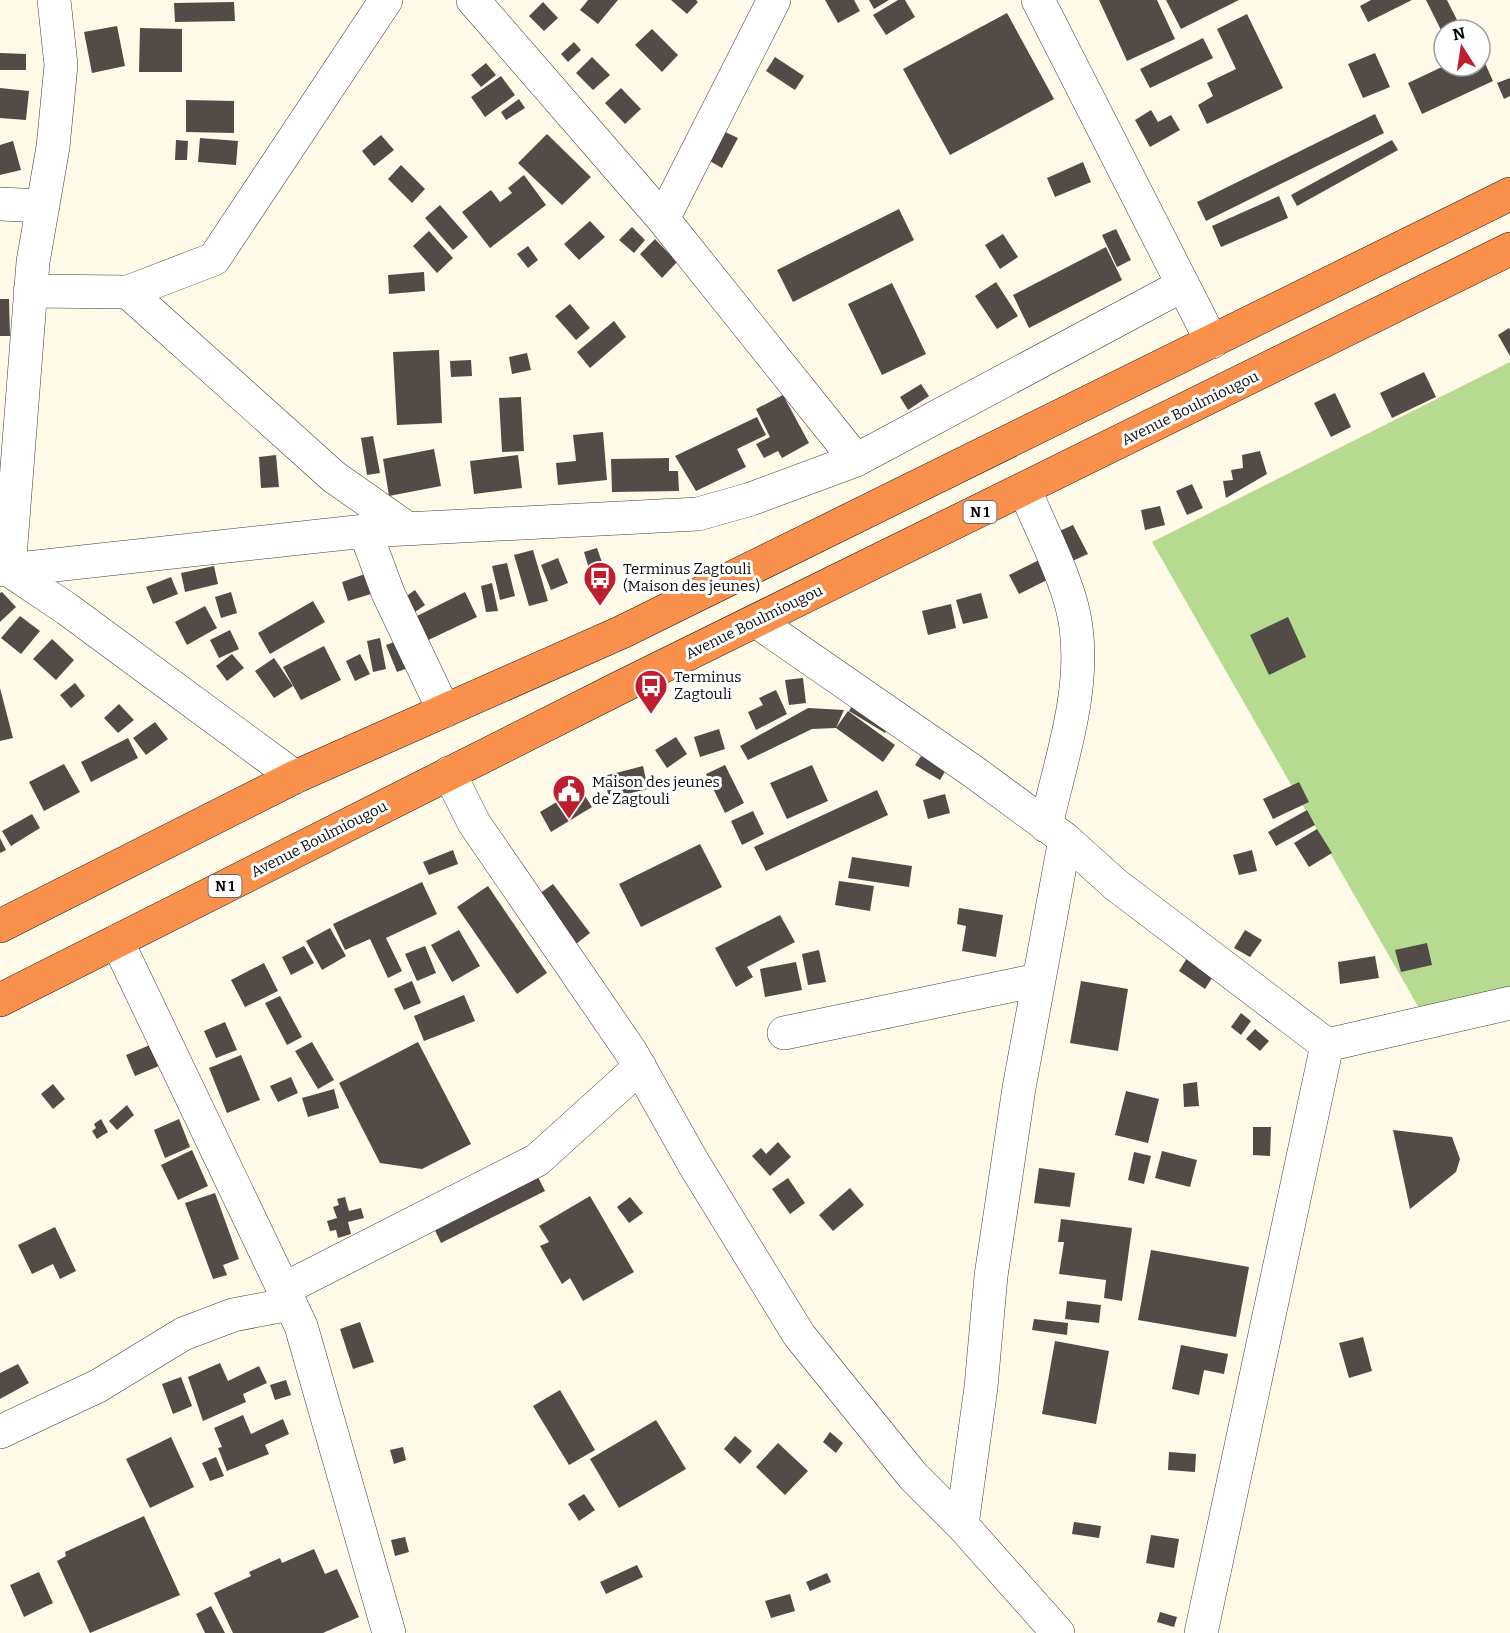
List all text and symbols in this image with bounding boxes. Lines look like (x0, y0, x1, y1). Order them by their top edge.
north arrow (1432, 18, 1492, 78)
text: N (1451, 23, 1467, 44)
street label: Avenue Boulmiougou (1119, 367, 1261, 449)
road number: N 1 (964, 501, 996, 523)
bus stop icon: Terminus Zagtouli (Maison des jeunes) (582, 560, 618, 607)
place label: Terminus Zagtouli (Maison des jeunes) (623, 560, 760, 595)
street label: Avenue Boulmiougou (683, 581, 825, 663)
bus stop icon: Terminus Zagtouli (633, 668, 669, 715)
place label: Terminus Zagtouli (674, 668, 741, 703)
public building icon: Maison des jeunes de Zagtouli (551, 773, 587, 820)
place label: Maison des jeunes de Zagtouli (592, 773, 720, 808)
street label: Avenue Boulmiougou (248, 797, 390, 881)
road number: N 1 (208, 875, 242, 897)

